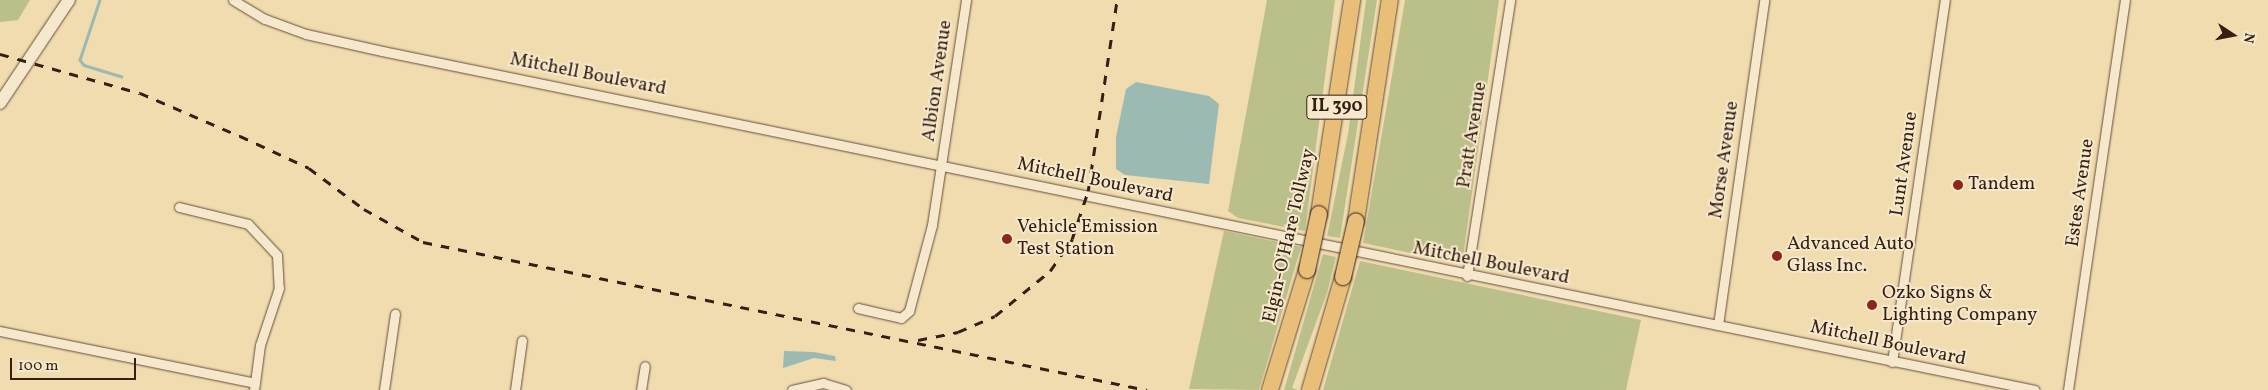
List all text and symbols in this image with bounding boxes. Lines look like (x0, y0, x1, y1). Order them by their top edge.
north arrow (2208, 10, 2258, 60)
street label: Albion Avenue (918, 19, 958, 143)
text: N (2238, 31, 2259, 45)
street label: Mitchell Boulevard (508, 49, 668, 101)
street label: Pratt Avenue (1453, 80, 1493, 190)
road number: IL 390 (1306, 91, 1368, 122)
street label: Morse Avenue (1705, 100, 1745, 220)
street label: Lunt Avenue (1886, 110, 1924, 218)
street label: Estes Avenue (2062, 137, 2100, 249)
street label: Elgin-O'Hare Tollway (1259, 146, 1321, 326)
street label: Mitchell Boulevard (1015, 153, 1175, 209)
place label: Tandem (1968, 174, 2035, 196)
marker: Tandem (1952, 179, 1964, 191)
place label: Vehicle Emission Test Station (1017, 217, 1158, 261)
marker: Vehicle Emission Test Station (1001, 233, 1013, 245)
place label: Advanced Auto Glass Inc. (1787, 234, 1914, 278)
street label: Mitchell Boulevard (1411, 238, 1571, 290)
marker: Advanced Auto Glass Inc. (1771, 250, 1783, 262)
place label: Ozko Signs & Lighting Company (1882, 283, 2037, 327)
marker: Ozko Signs & Lighting Company (1866, 299, 1878, 311)
street label: Mitchell Boulevard (1808, 316, 1968, 372)
scale bar (12, 348, 139, 380)
text: 100 m (18, 356, 58, 377)

